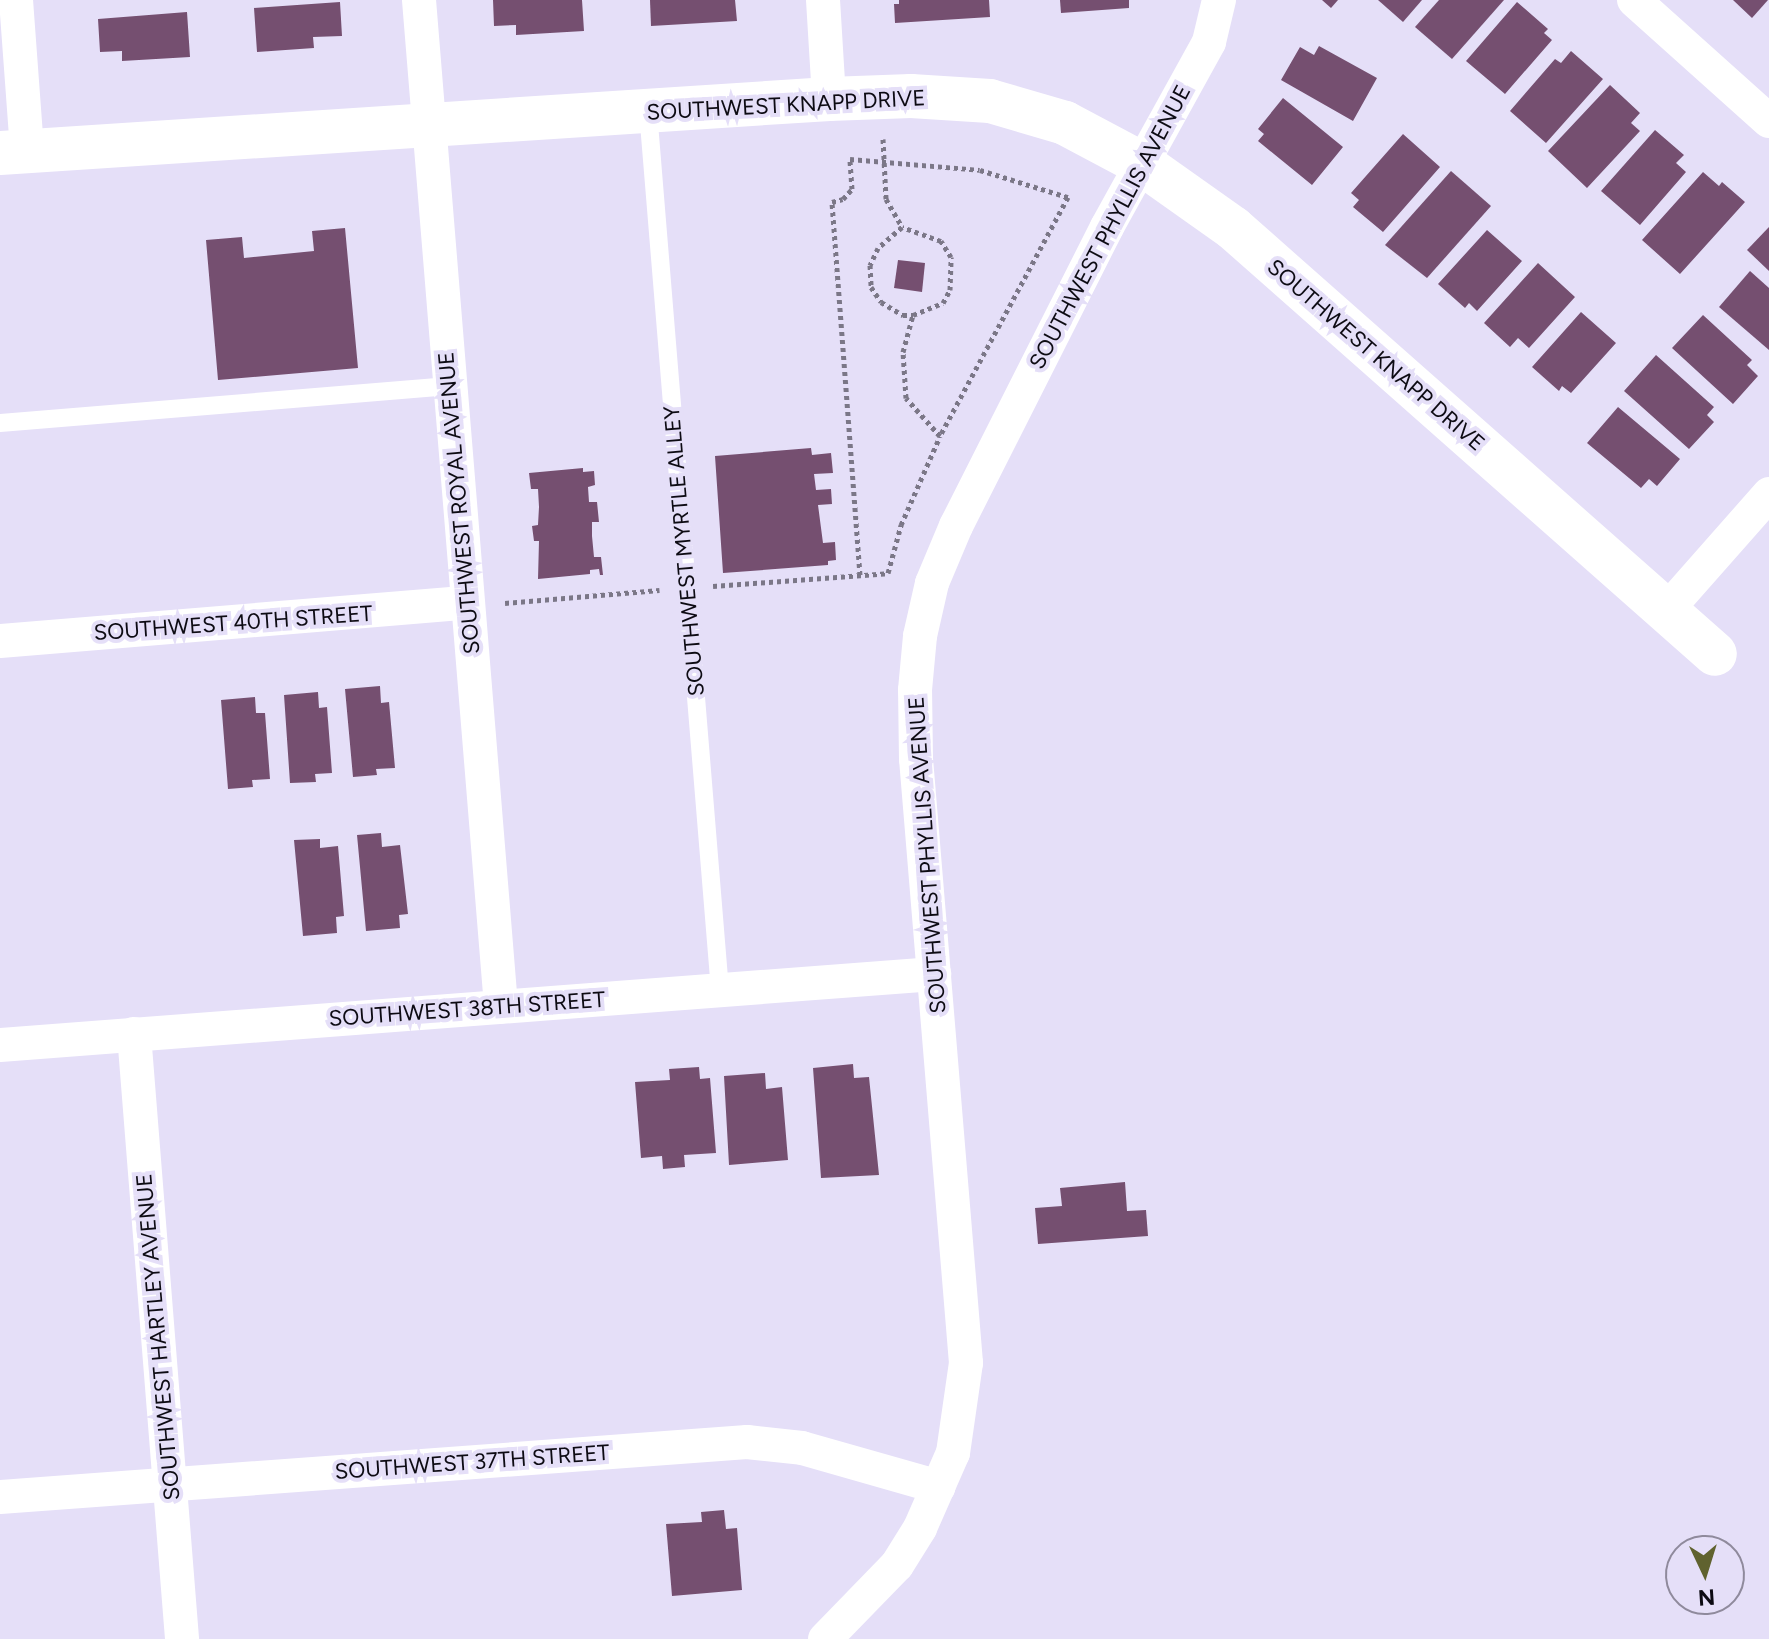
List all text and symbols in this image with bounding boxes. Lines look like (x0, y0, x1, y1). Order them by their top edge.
street label: SOUTHWEST PHYLLIS AVENUE (1024, 80, 1196, 374)
street label: SOUTHWEST KNAPP DRIVE (646, 85, 926, 125)
street label: SOUTHWEST KNAPP DRIVE (1262, 253, 1490, 457)
street label: SOUTHWEST ROYAL AVENUE (433, 351, 485, 655)
street label: SOUTHWEST MYRTLE ALLEY (658, 405, 710, 697)
street label: SOUTHWEST 40TH STREET (93, 600, 373, 646)
street label: SOUTHWEST PHYLLIS AVENUE (903, 695, 951, 1015)
street label: SOUTHWEST 38TH STREET (328, 986, 606, 1032)
street label: SOUTHWEST HARTLEY AVENUE (131, 1172, 185, 1502)
street label: SOUTHWEST 37TH STREET (334, 1439, 610, 1485)
north arrow (1665, 1535, 1745, 1615)
text: N (1697, 1583, 1716, 1612)

